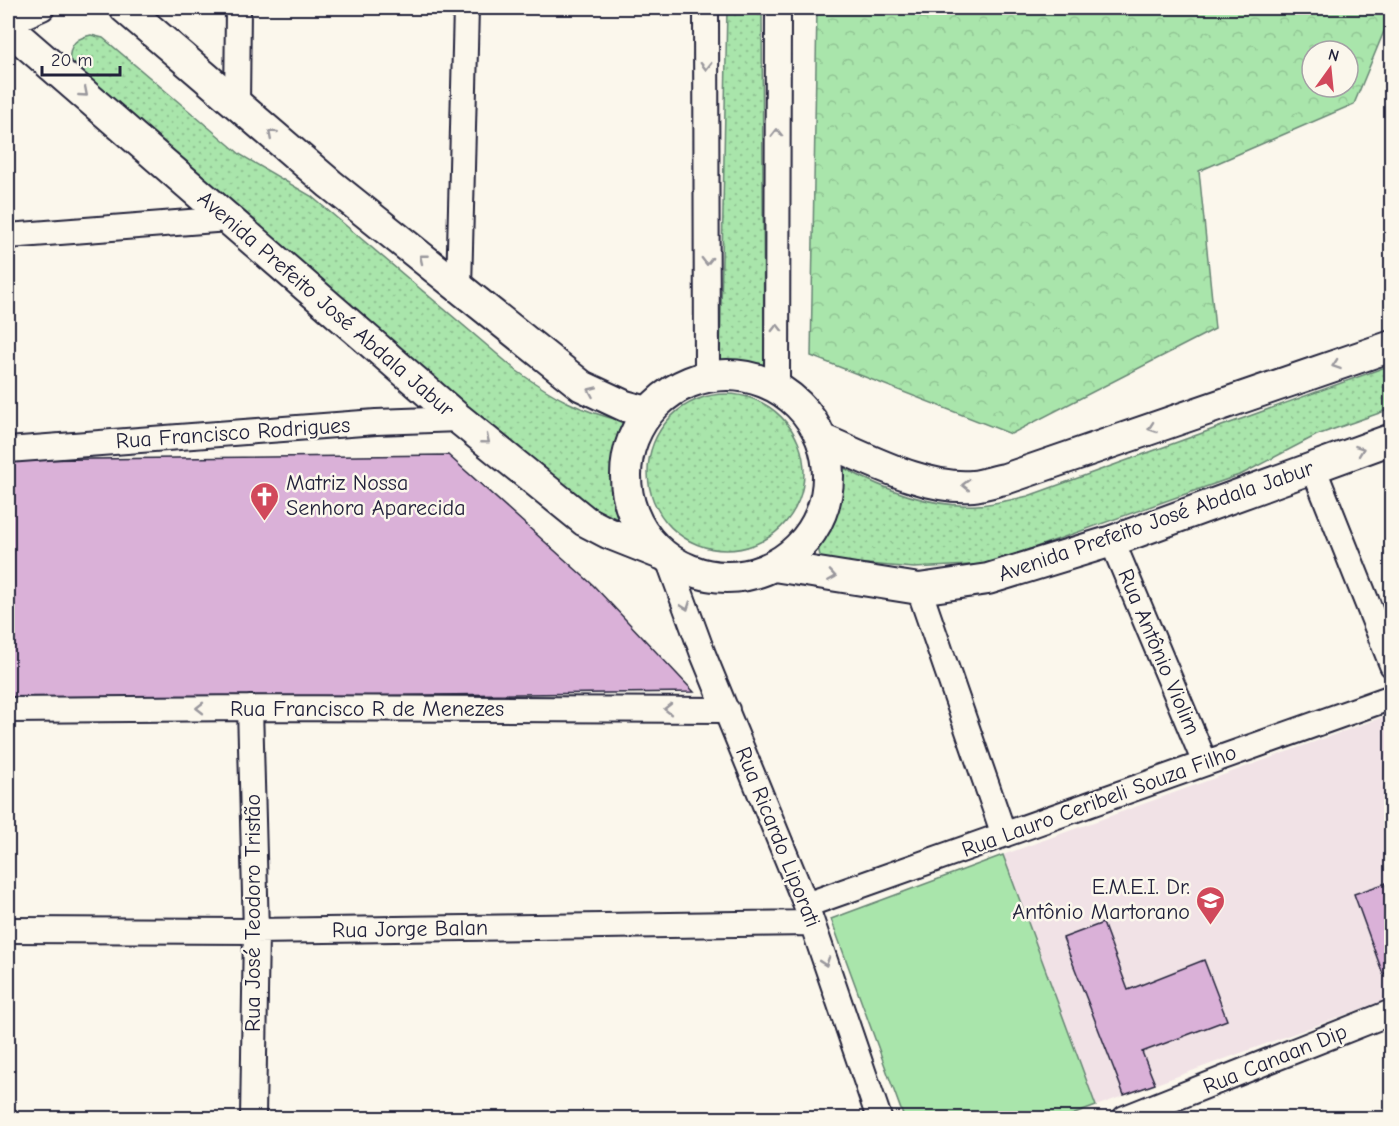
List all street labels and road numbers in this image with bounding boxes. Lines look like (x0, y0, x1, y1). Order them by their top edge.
street label: Avenida Prefeito José Abdala Jabur (192, 185, 460, 423)
street label: Rua Francisco Rodrigues (115, 412, 351, 454)
street label: Avenida Prefeito José Abdala Jabur (995, 455, 1317, 587)
street label: Rua Antônio Violim (1112, 565, 1206, 739)
street label: Rua Francisco R de Menezes (230, 696, 504, 722)
street label: Rua Lauro Ceribeli Souza Filho (958, 739, 1240, 863)
street label: Rua Ricardo Liporati (730, 743, 826, 931)
street label: Rua José Teodoro Tristão (240, 794, 266, 1032)
street label: Rua Jorge Balan (332, 915, 488, 943)
street label: Rua Canaan Dip (1199, 1018, 1351, 1100)

